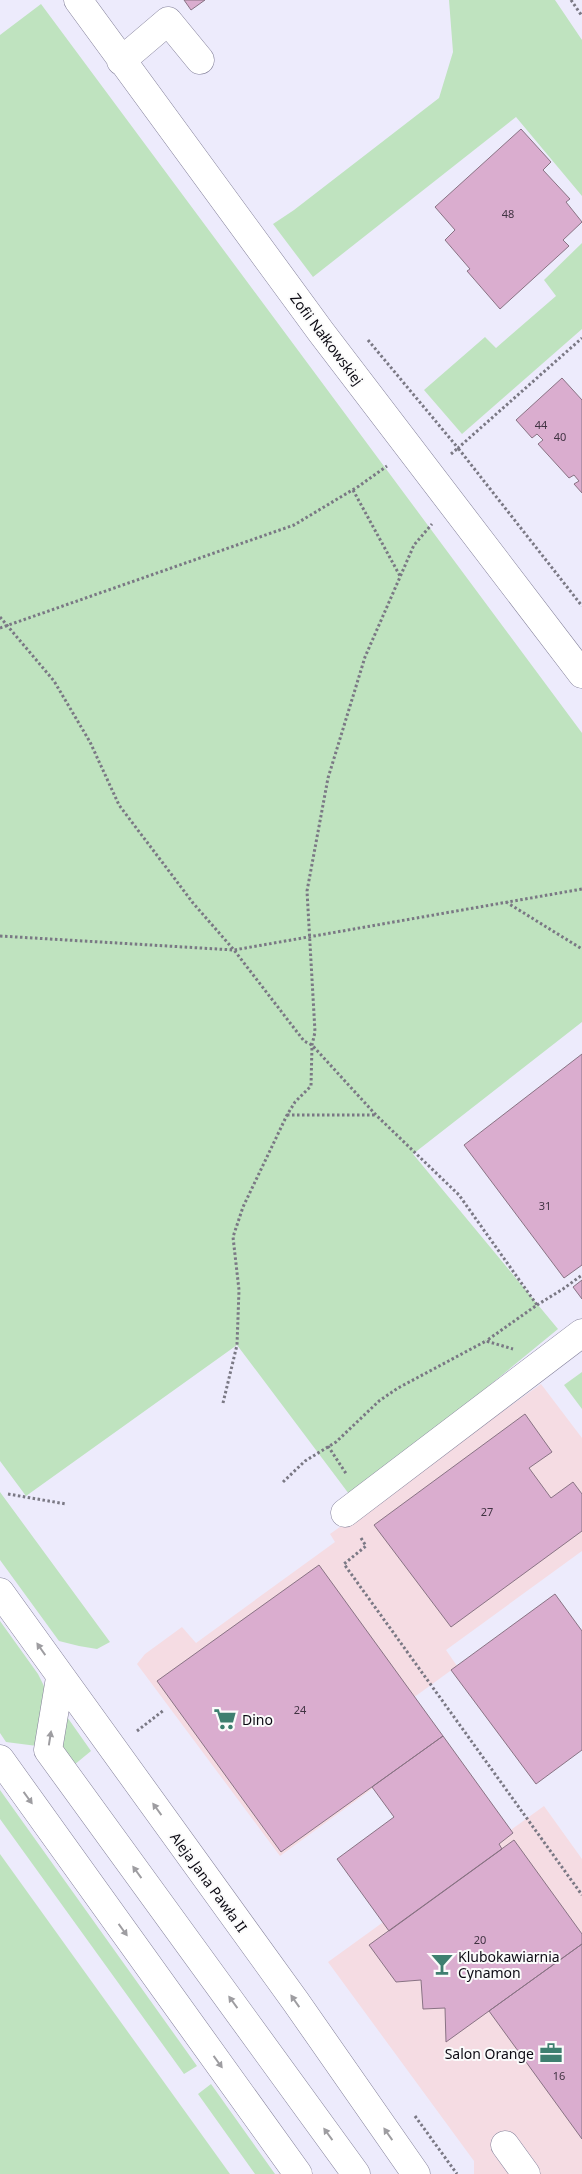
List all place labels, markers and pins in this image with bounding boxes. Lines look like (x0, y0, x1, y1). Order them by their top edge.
supermarket icon: Dino (212, 1706, 238, 1732)
place label: Dino (242, 1710, 273, 1729)
place label: Klubokawiarnia Cynamon (458, 1947, 560, 1982)
bar icon: Klubokawiarnia Cynamon (429, 1951, 455, 1977)
office icon: Salon Orange (538, 2040, 564, 2066)
place label: Salon Orange (445, 2044, 534, 2063)

